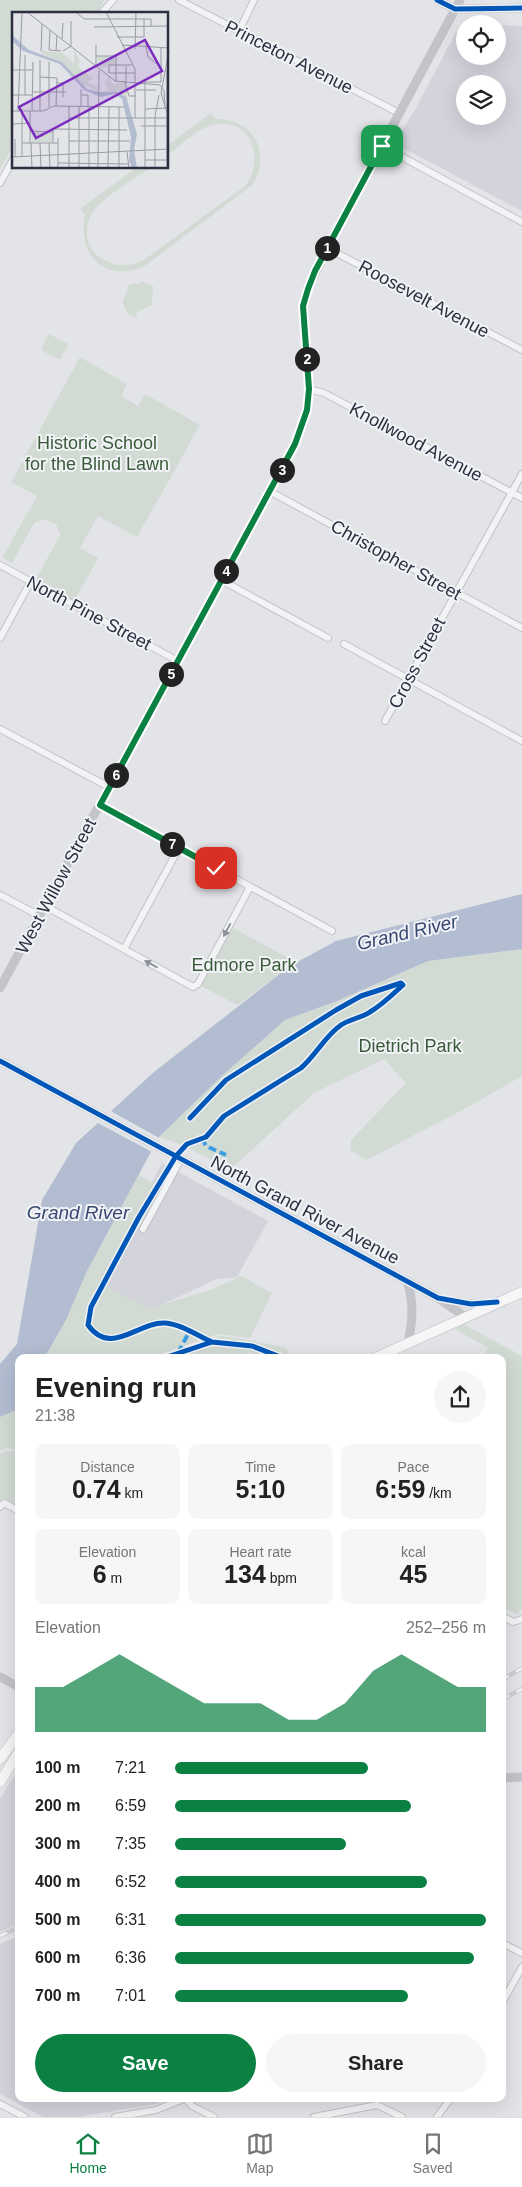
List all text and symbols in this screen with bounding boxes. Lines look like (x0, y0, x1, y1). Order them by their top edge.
inset map (12, 12, 169, 169)
map controls (456, 15, 506, 125)
button: locate (456, 15, 506, 65)
street label: Princeton Avenue (222, 16, 356, 98)
button: layers (456, 75, 506, 125)
pin (361, 125, 403, 167)
icon: arrive (368, 132, 396, 160)
pin: 1 (314, 236, 340, 260)
text: 1 (324, 240, 331, 256)
street label: Roosevelt Avenue (355, 256, 493, 342)
pin: 2 (294, 346, 320, 372)
text: 2 (304, 351, 311, 367)
street label: Knollwood Avenue (346, 398, 486, 486)
park label: Historic School for the Blind Lawn (25, 433, 169, 474)
pin: 3 (270, 458, 294, 482)
text: 3 (279, 462, 286, 478)
street label: Christopher Street (327, 516, 465, 604)
pin: 4 (214, 558, 238, 584)
text: 4 (223, 563, 230, 579)
street label: North Pine Street (23, 572, 155, 654)
street label: Cross Street (385, 614, 449, 712)
pin: 5 (158, 662, 184, 686)
text: 5 (168, 666, 175, 682)
pin: 6 (104, 762, 128, 788)
text: 6 (113, 767, 120, 783)
street label: West Willow Street (12, 815, 100, 957)
pin: 7 (160, 832, 184, 856)
text: 7 (169, 836, 176, 852)
pin (195, 847, 237, 889)
icon: check (202, 854, 230, 882)
water label: Grand River (355, 911, 460, 954)
one-way arrow (223, 923, 232, 937)
park label: Edmore Park (191, 955, 298, 975)
one-way arrow (143, 960, 158, 968)
park label: Dietrich Park (358, 1036, 463, 1056)
street label: North Grand River Avenue (207, 1152, 403, 1268)
water label: Grand River (27, 1202, 130, 1223)
button: share (434, 1371, 486, 1423)
text: Evening run (35, 1372, 197, 1403)
text: 21:38 (35, 1407, 75, 1424)
text: Distance (80, 1459, 135, 1475)
text: Time (245, 1459, 276, 1475)
text: Pace (398, 1459, 429, 1475)
text: 0.74 (72, 1475, 121, 1503)
text: 5:10 (235, 1475, 286, 1503)
text: 6:59 (375, 1475, 425, 1503)
text: km (121, 1485, 143, 1501)
text: /km (425, 1485, 452, 1501)
text: Elevation (79, 1544, 136, 1560)
text: Heart rate (229, 1544, 292, 1560)
text: kcal (401, 1544, 426, 1560)
text: 6 (93, 1560, 107, 1588)
text: 134 (224, 1560, 266, 1588)
text: 45 (400, 1560, 427, 1588)
text: m (107, 1570, 122, 1586)
text: bpm (266, 1570, 297, 1586)
text: Elevation (35, 1619, 101, 1636)
text: 252–256 m (406, 1619, 486, 1636)
text: 100 m (35, 1759, 80, 1776)
text: 7:21 (115, 1759, 146, 1776)
text: 200 m (35, 1797, 80, 1814)
text: 6:59 (115, 1797, 146, 1814)
text: 300 m (35, 1835, 80, 1852)
text: 7:35 (115, 1835, 146, 1852)
text: 400 m (35, 1873, 80, 1890)
text: 6:52 (115, 1873, 146, 1890)
text: 500 m (35, 1911, 80, 1928)
text: 6:31 (115, 1911, 146, 1928)
text: 600 m (35, 1949, 80, 1966)
text: 6:36 (115, 1949, 146, 1966)
text: 700 m (35, 1987, 80, 2004)
text: 7:01 (115, 1987, 146, 2004)
button: Save (35, 2034, 256, 2092)
button: Share (266, 2034, 486, 2092)
tab: Home (69, 2130, 107, 2176)
tab: Map (246, 2130, 274, 2176)
tab: Saved (413, 2130, 452, 2176)

